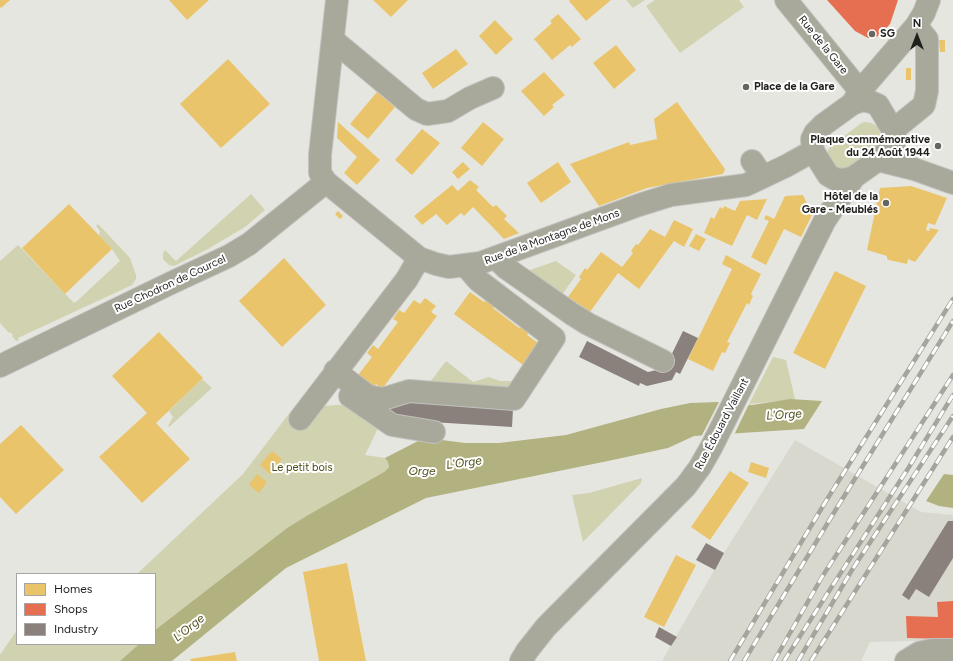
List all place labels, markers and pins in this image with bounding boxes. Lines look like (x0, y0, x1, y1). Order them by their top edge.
place label: SG (880, 27, 895, 41)
marker: SG (867, 29, 877, 39)
place label: Place de la Gare (754, 80, 835, 94)
marker: Place de la Gare (741, 82, 751, 92)
place label: Plaque commémorative du 24 Août 1944 (810, 133, 930, 159)
marker: Plaque commémorative du 24 Août 1944 (933, 141, 943, 151)
place label: Hôtel de la Gare - Meublés (802, 190, 878, 216)
marker: Hôtel de la Gare - Meublés (881, 198, 891, 208)

